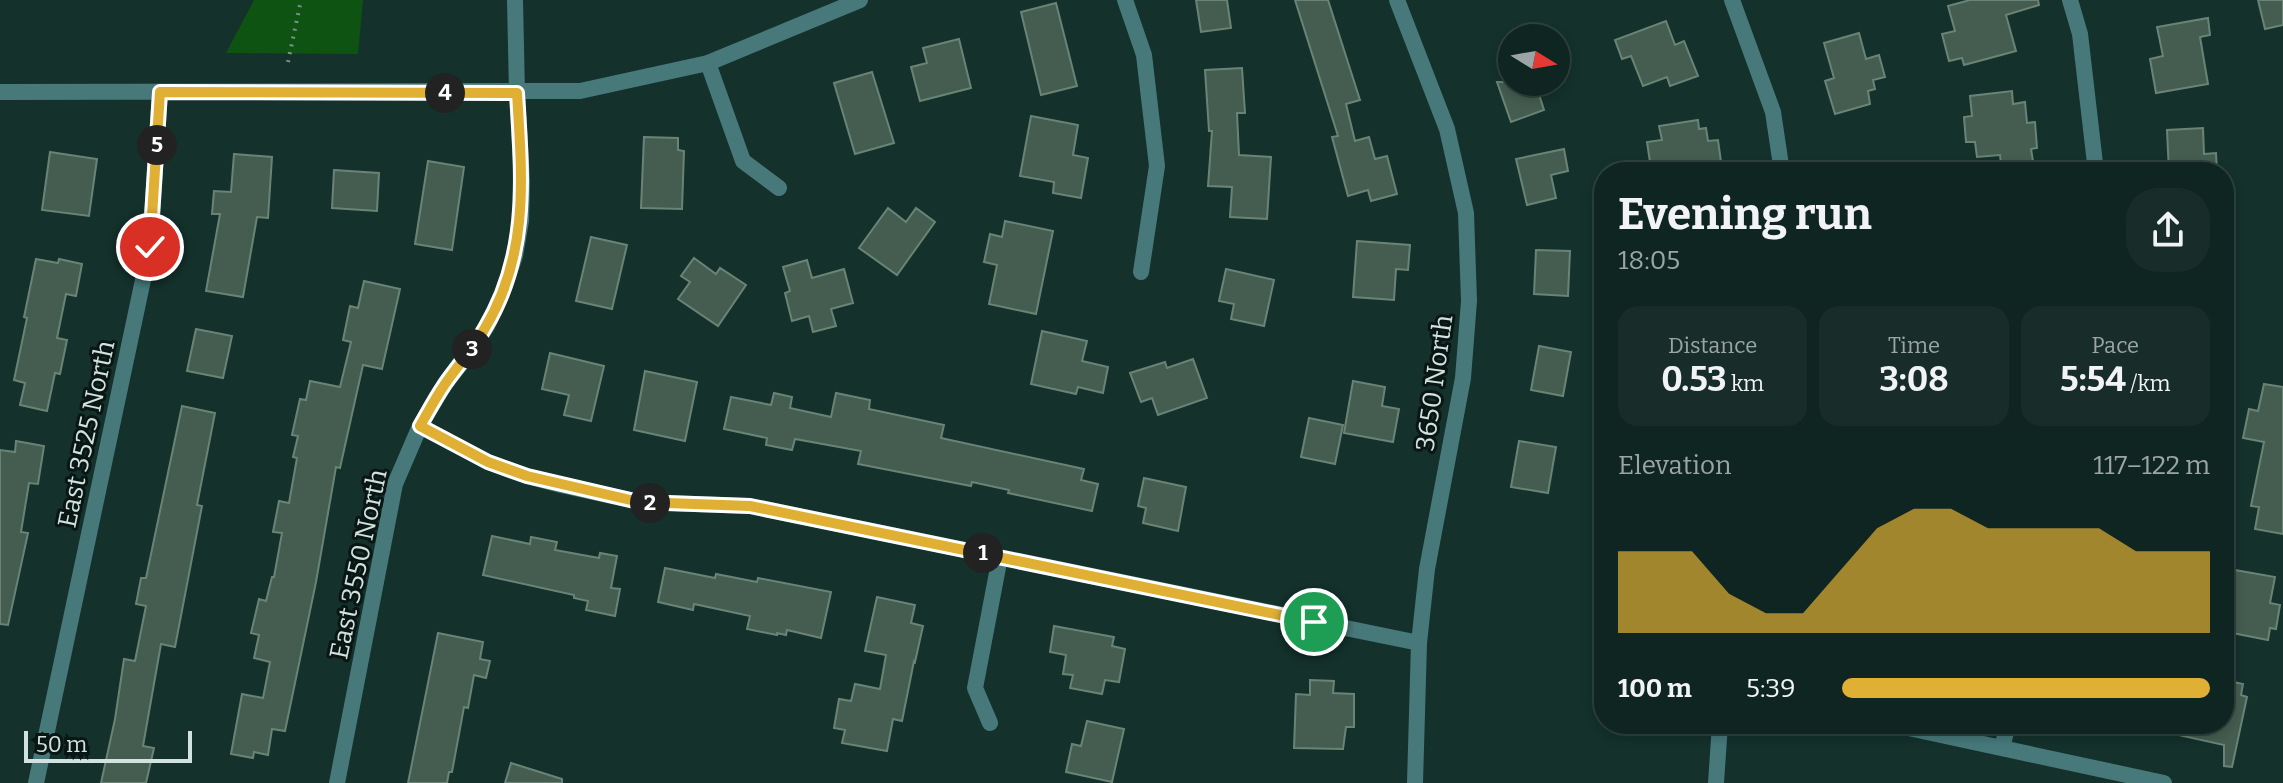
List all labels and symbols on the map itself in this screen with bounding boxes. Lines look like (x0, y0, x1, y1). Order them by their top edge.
north arrow (1498, 24, 1570, 96)
pin: 4 (425, 73, 465, 113)
pin: 5 (137, 125, 177, 165)
pin (116, 213, 184, 281)
street label: 3650 North (1410, 313, 1459, 453)
pin: 3 (452, 329, 492, 369)
street label: East 3525 North (52, 338, 121, 530)
street label: East 3550 North (323, 466, 394, 662)
pin: 2 (630, 483, 670, 523)
pin: 1 (963, 533, 1003, 573)
pin (1280, 588, 1348, 656)
scale bar (24, 727, 192, 763)

